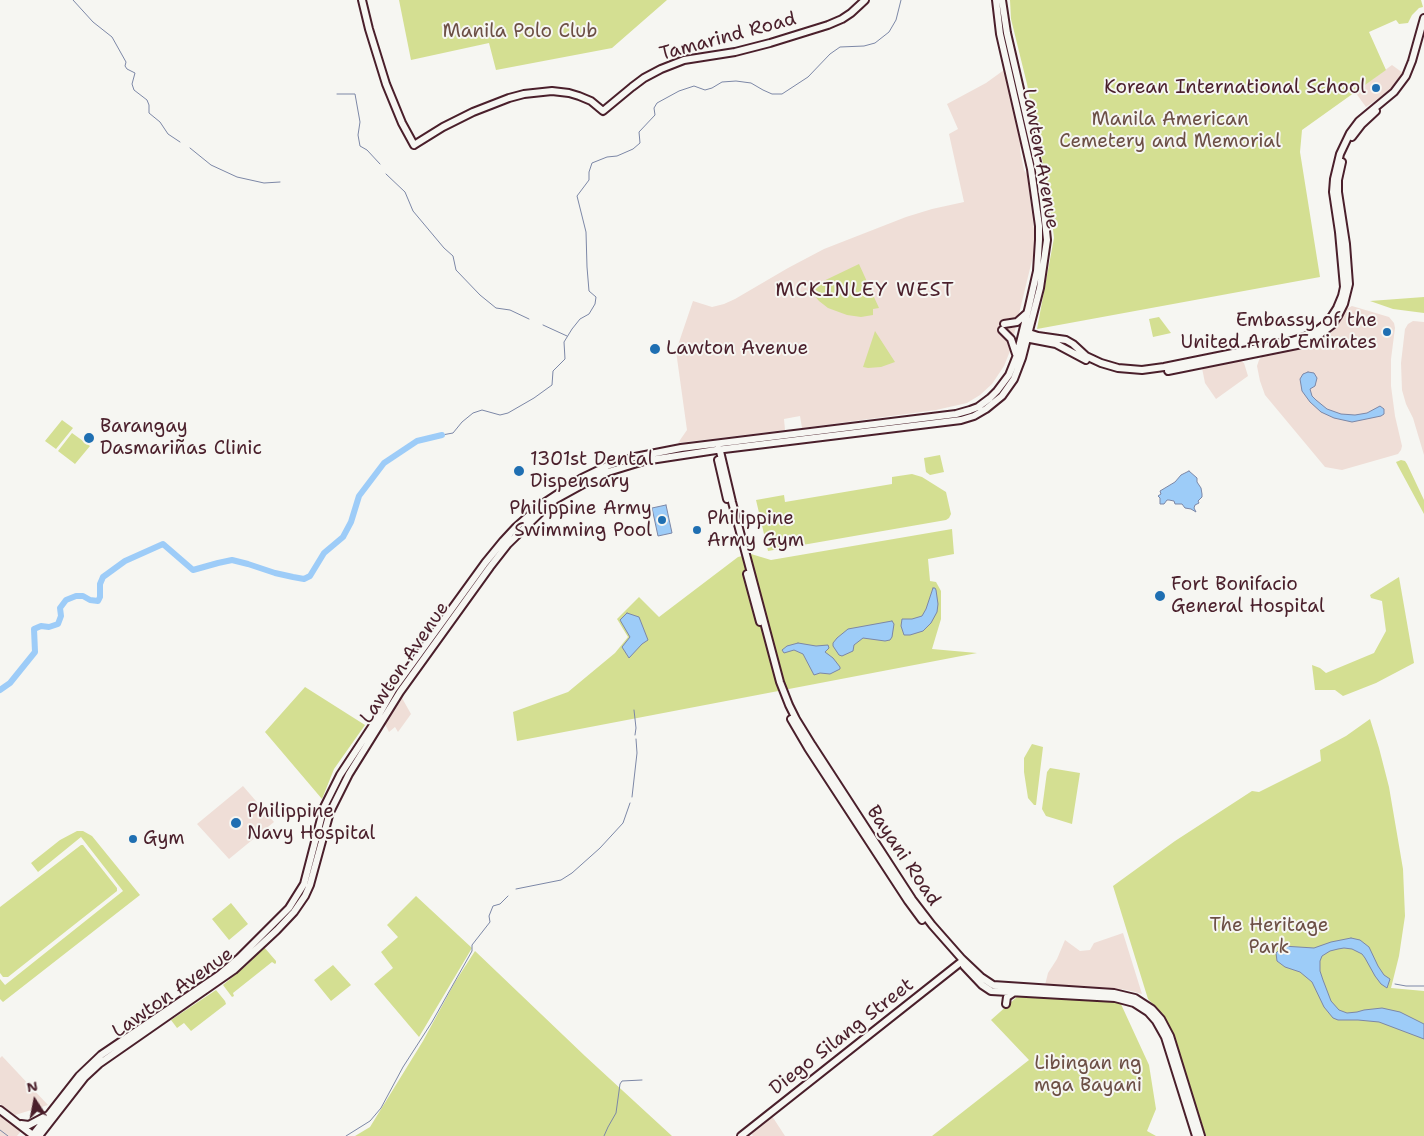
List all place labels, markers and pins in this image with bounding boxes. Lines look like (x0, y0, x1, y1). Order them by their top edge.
place label: Korean International School (1104, 77, 1366, 99)
marker: Korean International School (1370, 82, 1382, 94)
place label: Embassy of the United Arab Emirates (1181, 310, 1377, 354)
marker: Embassy of the United Arab Emirates (1381, 326, 1393, 338)
place label: Lawton Avenue (666, 338, 808, 360)
marker: Lawton Avenue (648, 342, 662, 356)
place label: Barangay Dasmariñas Clinic (100, 416, 262, 460)
marker: Barangay Dasmariñas Clinic (82, 431, 96, 445)
place label: 1301st Dental Dispensary (530, 449, 653, 493)
marker: 1301st Dental Dispensary (512, 464, 526, 478)
place label: Philippine Army Swimming Pool (509, 498, 652, 542)
place label: Philippine Army Gym (707, 508, 804, 552)
marker: Philippine Army Swimming Pool (656, 514, 668, 526)
marker: Philippine Army Gym (691, 524, 703, 536)
place label: Fort Bonifacio General Hospital (1171, 574, 1325, 618)
marker: Fort Bonifacio General Hospital (1153, 589, 1167, 603)
place label: Philippine Navy Hospital (247, 801, 375, 845)
marker: Philippine Navy Hospital (229, 816, 243, 830)
place label: Gym (143, 828, 185, 850)
marker: Gym (127, 833, 139, 845)

